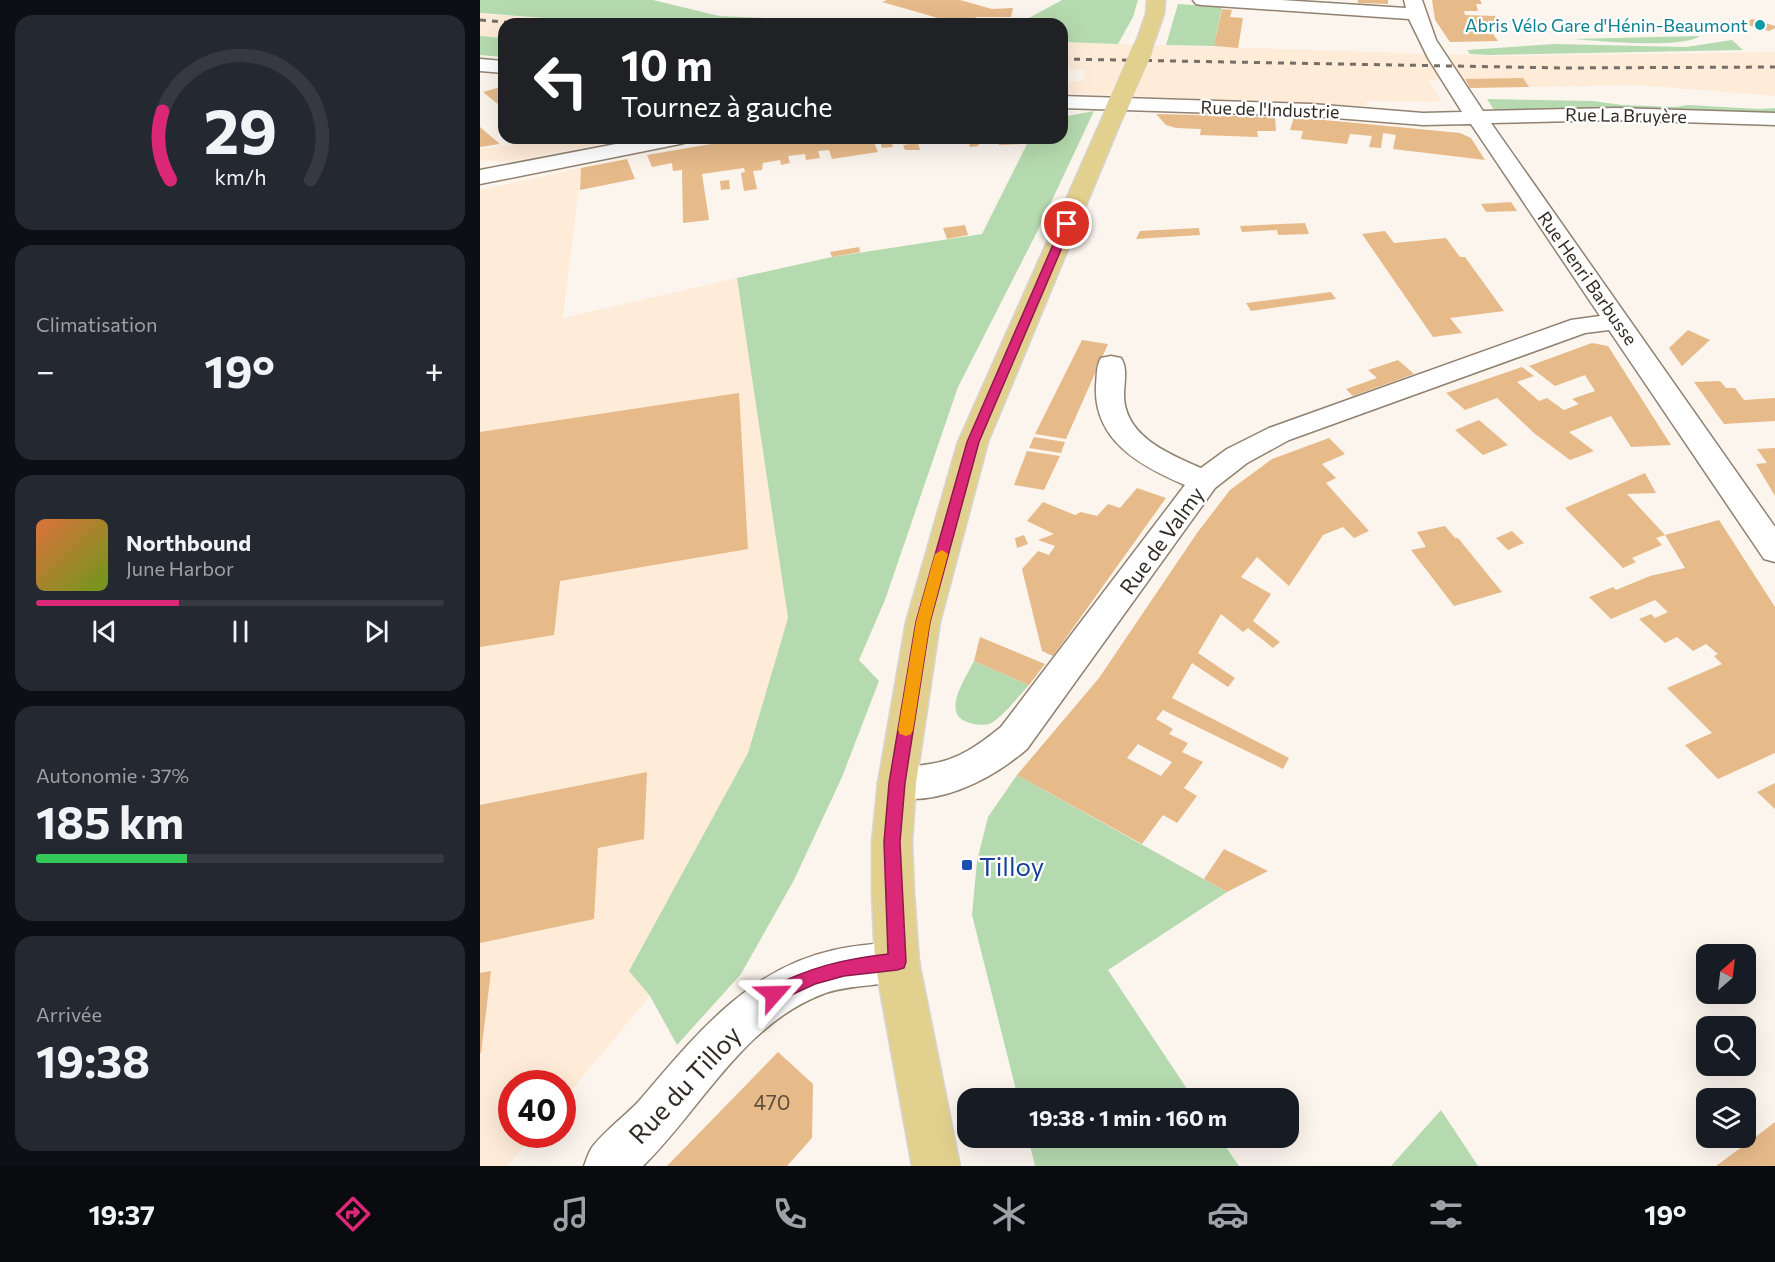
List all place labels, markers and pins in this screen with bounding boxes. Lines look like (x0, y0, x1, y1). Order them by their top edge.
place label: Abris Vélo Gare d'Hénin-Beaumont (1465, 14, 1748, 36)
marker: Abris Vélo Gare d'Hénin-Beaumont (1753, 18, 1767, 32)
pin (1041, 198, 1092, 249)
place label: Tilloy (979, 850, 1044, 881)
marker: Tilloy (960, 858, 974, 872)

